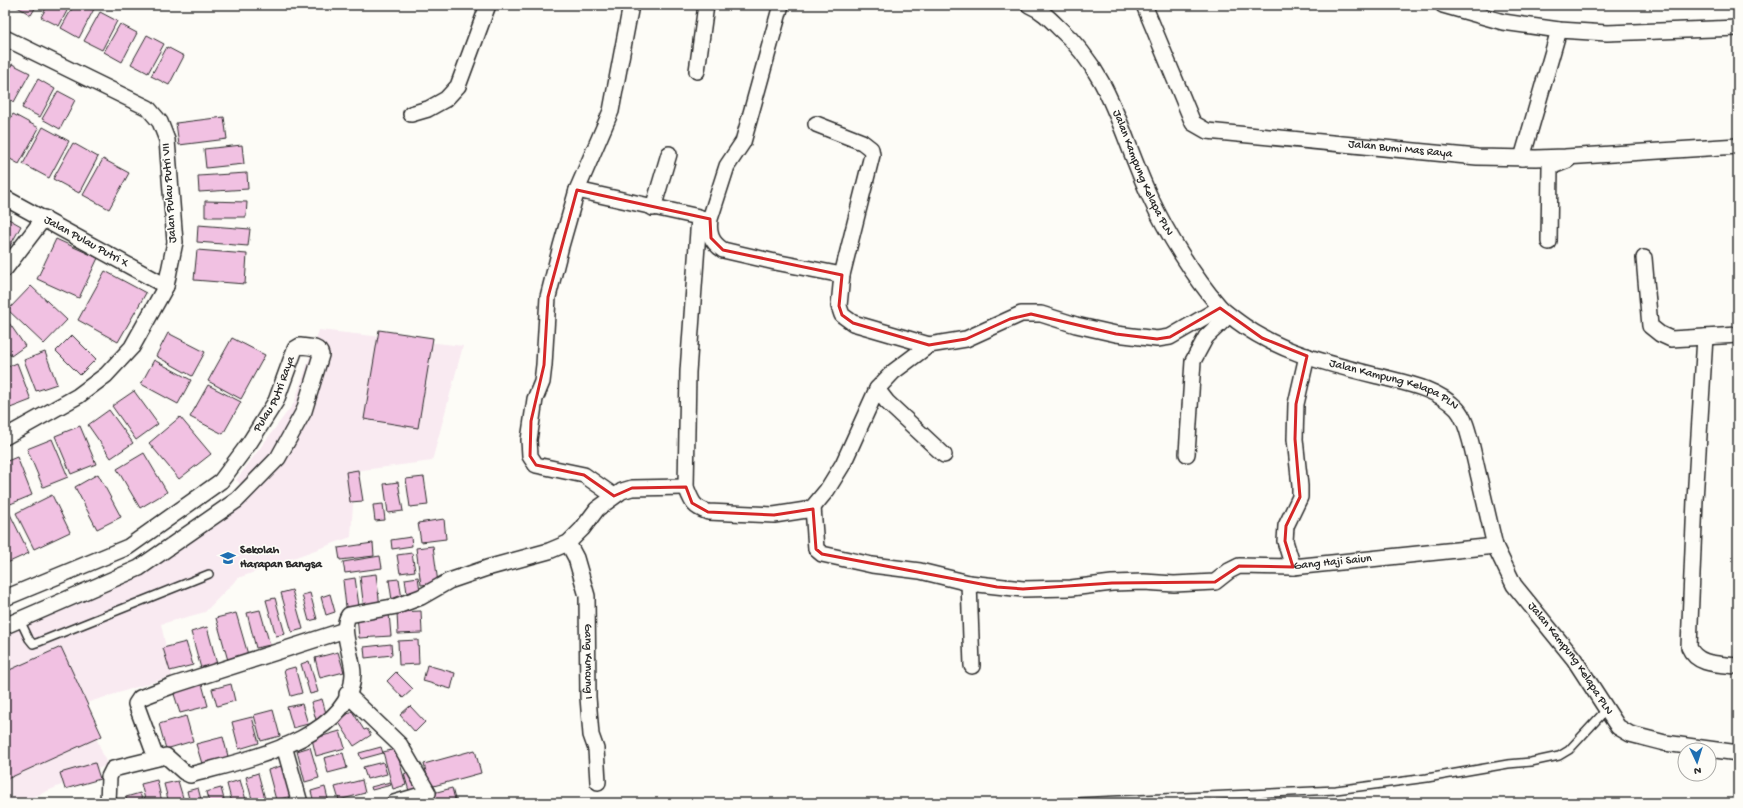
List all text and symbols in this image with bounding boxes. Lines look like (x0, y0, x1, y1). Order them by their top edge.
street label: Jalan Kampung Kelapa PLN (1109, 108, 1176, 239)
street label: Jalan Bumi Mas Raya (1348, 138, 1453, 162)
street label: Jalan Pulau Putri VII (160, 142, 180, 243)
street label: Jalan Pulau Putri X (41, 213, 131, 271)
street label: Pulau Putri Raya (250, 354, 299, 436)
street label: Jalan Kampung Kelapa PLN (1327, 357, 1461, 413)
place label: Sekolah Harapan Bangsa (240, 544, 323, 572)
school or university icon: Sekolah Harapan Bangsa (219, 549, 237, 567)
street label: Gang Haji Saiun (1293, 552, 1373, 574)
street label: Jalan Kampung Kelapa PLN (1524, 600, 1616, 718)
street label: Gang Kuncung I (580, 624, 595, 700)
north arrow (1677, 742, 1717, 782)
text: N (1694, 764, 1702, 776)

